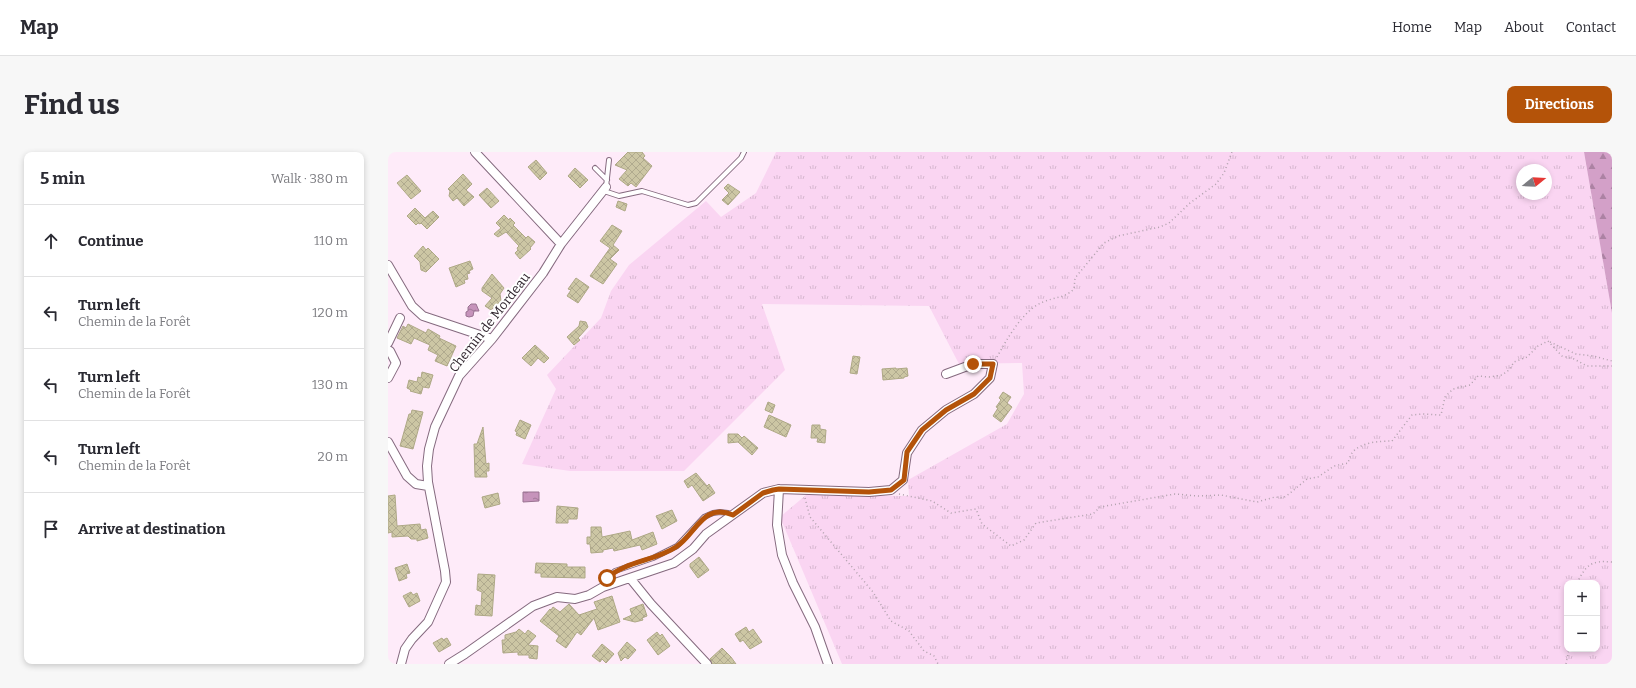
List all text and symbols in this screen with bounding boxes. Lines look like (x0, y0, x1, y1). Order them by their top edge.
text: Map (20, 16, 59, 39)
text: Home (1392, 19, 1432, 36)
text: Map (1454, 19, 1482, 36)
text: About (1504, 19, 1544, 36)
text: Contact (1566, 19, 1616, 36)
button: Directions (1507, 86, 1612, 123)
text: Find us (24, 88, 120, 121)
north arrow (1516, 164, 1552, 200)
text: 5 min (40, 168, 85, 189)
text: Walk · 380 m (271, 171, 348, 186)
icon: ahead (40, 230, 62, 252)
text: Continue (78, 232, 144, 250)
text: 110 m (314, 233, 348, 248)
street label: Chemin de Mordeau (446, 270, 533, 375)
text: Turn left (78, 296, 140, 314)
icon: left (40, 302, 62, 324)
text: 120 m (312, 305, 348, 320)
text: Chemin de la Forêt (78, 314, 190, 329)
route end (964, 355, 982, 373)
text: Turn left (78, 368, 140, 386)
icon: left (40, 374, 62, 396)
text: 130 m (312, 377, 348, 392)
text: Chemin de la Forêt (78, 386, 190, 401)
text: Turn left (78, 440, 140, 458)
icon: left (40, 446, 62, 468)
text: 20 m (318, 449, 348, 464)
text: Chemin de la Forêt (78, 458, 190, 473)
icon: arrive (40, 518, 62, 540)
text: Arrive at destination (78, 520, 225, 538)
route start (598, 569, 616, 587)
map controls (1564, 580, 1600, 652)
button: + (1564, 580, 1600, 616)
button: − (1564, 616, 1600, 652)

